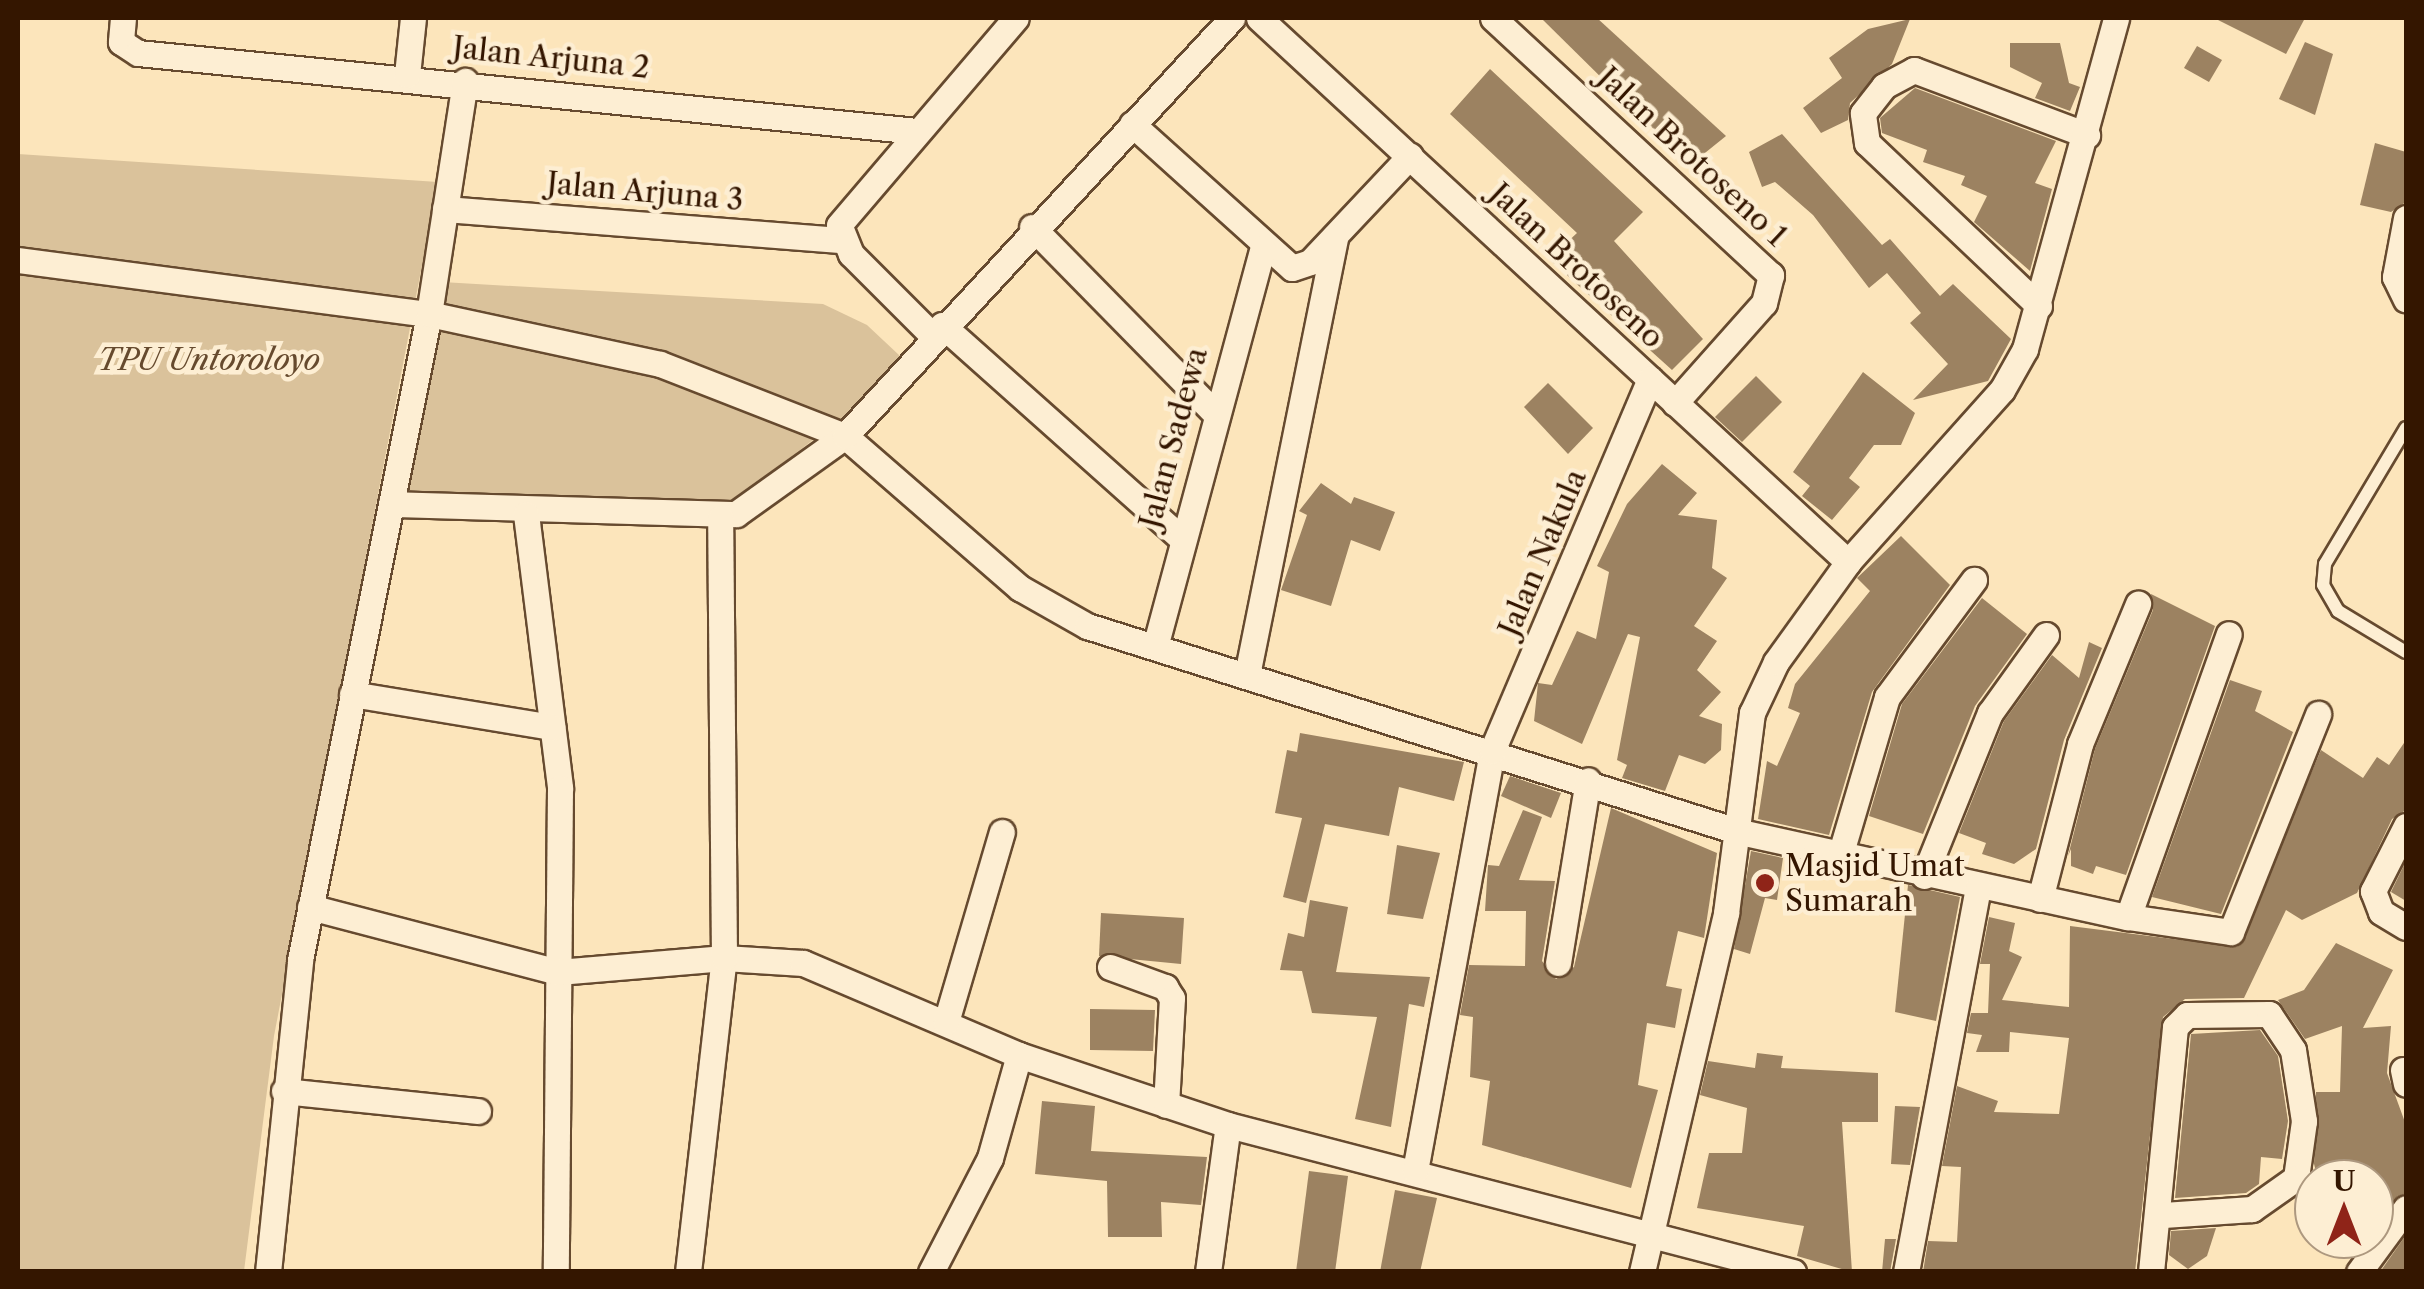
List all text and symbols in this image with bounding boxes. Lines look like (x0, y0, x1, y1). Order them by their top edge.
street label: Jalan Arjuna 2 (450, 30, 652, 86)
street label: Jalan Brotoseno 1 (1590, 60, 1794, 254)
street label: Jalan Arjuna 3 (545, 165, 745, 219)
street label: Jalan Brotoseno (1481, 176, 1671, 356)
park label: TPU Untoroloyo (98, 342, 320, 378)
street label: Jalan Sadewa (1133, 344, 1215, 532)
street label: Jalan Nakula (1492, 464, 1594, 642)
place label: Masjid Umat Sumarah (1785, 848, 1965, 918)
marker: Masjid Umat Sumarah (1754, 872, 1776, 894)
north arrow (2294, 1159, 2394, 1259)
text: U (2333, 1164, 2355, 1198)

